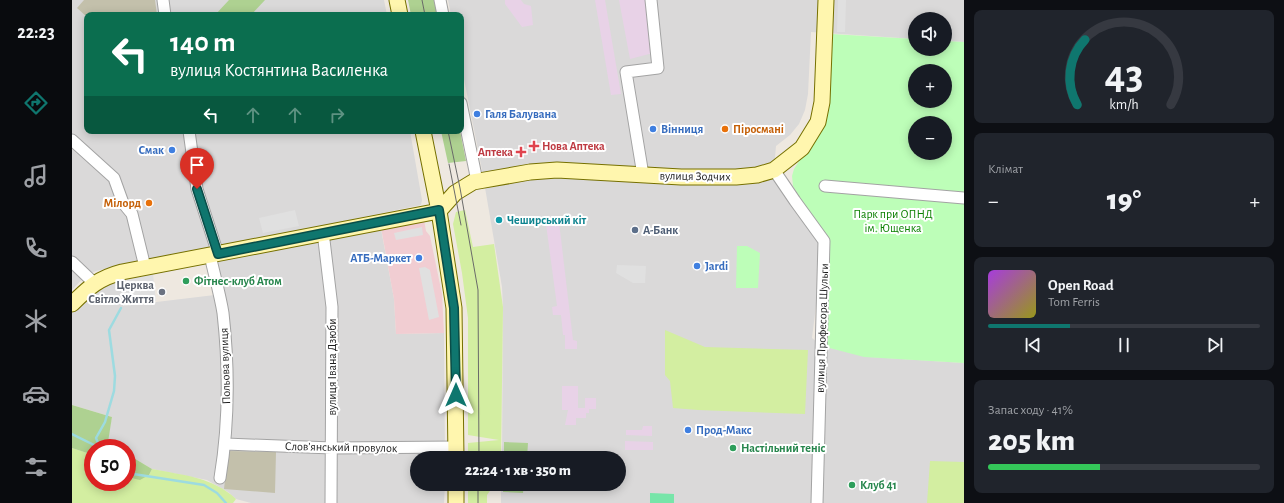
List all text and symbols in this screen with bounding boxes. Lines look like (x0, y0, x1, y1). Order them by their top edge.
map controls (908, 12, 952, 160)
button: sound (908, 12, 952, 56)
text: 22:23 (17, 24, 55, 42)
icon: left (104, 28, 156, 80)
text: 140 m (170, 29, 236, 57)
text: 43 (1105, 54, 1143, 95)
text: вулиця Костянтина Василенка (170, 62, 388, 80)
button: + (908, 64, 952, 108)
icon: directions (22, 89, 50, 117)
text: km/h (1109, 97, 1139, 111)
icon: left (200, 104, 222, 126)
icon: ahead (242, 104, 264, 126)
icon: ahead (284, 104, 306, 126)
icon: right (326, 104, 348, 126)
place label: Галя Балувана (485, 108, 557, 121)
marker: Галя Балувана (472, 109, 482, 119)
button: − (908, 116, 952, 160)
place label: Вінниця (661, 123, 703, 135)
place label: Піросмані (733, 123, 784, 135)
marker: Вінниця (648, 124, 658, 134)
marker: Піросмані (720, 124, 730, 134)
place label: Нова Аптека (542, 140, 605, 152)
marker: Нова Аптека (529, 141, 539, 151)
place label: Смак (138, 144, 164, 156)
marker: Смак (167, 145, 177, 155)
place label: Аптека (478, 146, 513, 158)
marker: Аптека (516, 147, 526, 157)
pin (180, 148, 214, 189)
icon: arrive (186, 154, 208, 176)
icon: music (22, 162, 50, 190)
text: Клімат (988, 163, 1023, 176)
street label: вулиця Зодчих (659, 169, 731, 184)
text: 19° (1107, 185, 1141, 215)
text: − (988, 190, 999, 212)
text: + (1249, 190, 1260, 212)
place label: Мілорд (104, 197, 142, 209)
marker: Мілорд (144, 198, 154, 208)
park label: Парк при ОПНД ім. Ющенка (853, 208, 933, 234)
place label: Чеширський кіт (507, 214, 586, 226)
marker: Чеширський кіт (494, 215, 504, 225)
place label: А-Банк (643, 224, 678, 236)
marker: А-Банк (630, 225, 640, 235)
icon: phone (22, 234, 50, 262)
place label: АТБ-Маркет (350, 252, 411, 264)
marker: АТБ-Маркет (414, 253, 424, 263)
place label: Jardi (705, 260, 728, 272)
marker: Jardi (692, 261, 702, 271)
street label: вулиця Професора Шульги (814, 263, 831, 393)
place label: Фітнес-клуб Атом (194, 275, 282, 288)
marker: Фітнес-клуб Атом (181, 276, 191, 286)
text: Open Road (1048, 278, 1114, 293)
place label: Церква Світло Життя (88, 279, 154, 305)
marker: Церква Світло Життя (157, 287, 167, 297)
text: Tom Ferris (1048, 296, 1100, 309)
icon: climate (22, 307, 50, 335)
street label: вулиця Івана Дзюби (326, 318, 339, 416)
street label: Польова вулиця (218, 327, 233, 405)
icon: previous (1022, 334, 1044, 356)
icon: pause (1113, 334, 1135, 356)
icon: next (1204, 334, 1226, 356)
position arrow (435, 374, 477, 416)
icon: car (22, 380, 50, 408)
text: Запас ходу · 41% (988, 404, 1073, 417)
place label: Прод-Макс (696, 424, 752, 436)
marker: Прод-Макс (683, 425, 693, 435)
text: 205 km (988, 426, 1075, 456)
speed limit sign: 50 (84, 439, 136, 491)
street label: Словʼянський провулок (285, 440, 398, 455)
place label: Настільний теніс (741, 442, 826, 454)
marker: Настільний теніс (728, 443, 738, 453)
icon: filters (22, 453, 50, 481)
text: 22:24 · 1 хв · 350 m (465, 463, 571, 478)
place label: Клуб 41 (860, 479, 897, 492)
marker: Клуб 41 (847, 480, 857, 490)

